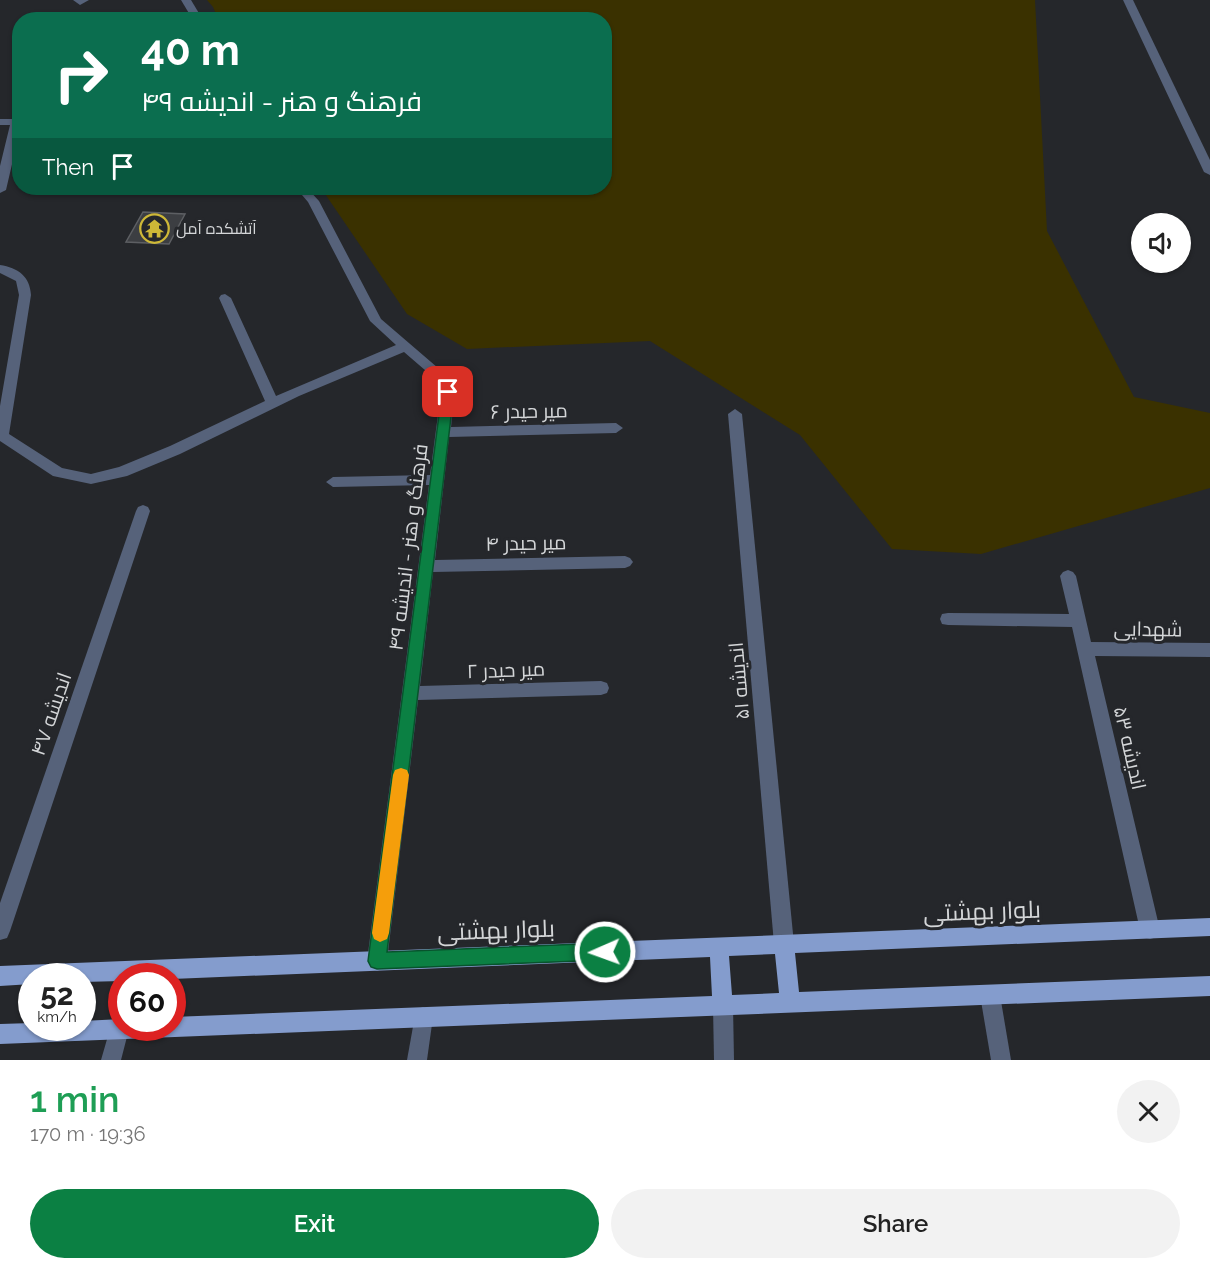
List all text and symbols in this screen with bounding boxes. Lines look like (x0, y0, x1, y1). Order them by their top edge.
text: 40 m (141, 26, 240, 75)
icon: right (42, 36, 120, 114)
text: فرهنگ و هنر - اندیشه ۴۹ (141, 86, 422, 117)
icon: arrive (106, 150, 139, 183)
text: Then (42, 154, 94, 180)
temple icon: آتشکده آمل (139, 212, 171, 244)
map controls (1131, 213, 1191, 273)
button: sound (1131, 213, 1191, 273)
place label: آتشکده آمل (176, 219, 257, 239)
pin (422, 366, 473, 417)
icon: arrive (431, 375, 464, 408)
street label: میر حیدر ۶ (490, 398, 568, 424)
street label: فرهنگ و هنر - اندیشه ۴۹ (383, 442, 433, 652)
street label: میر حیدر ۴ (485, 530, 567, 556)
street label: شهدایی (1113, 616, 1183, 643)
street label: اندیشه ۵۱ (724, 641, 754, 721)
street label: میر حیدر ۲ (466, 657, 546, 683)
street label: اندیشه ۴۷ (26, 669, 76, 759)
street label: اندیشه ۵۳ (1109, 704, 1151, 792)
street label: بلوار بهشتی (923, 894, 1041, 928)
street label: بلوار بهشتی (437, 913, 555, 947)
position arrow (573, 920, 637, 984)
speed limit sign: 60 (108, 963, 186, 1041)
text: 52 (40, 977, 74, 1012)
text: km/h (37, 1008, 77, 1026)
text: 1 min (30, 1078, 119, 1120)
button: close (1117, 1080, 1180, 1143)
text: 170 m · 19:36 (30, 1122, 146, 1146)
button: Exit (30, 1189, 599, 1258)
button: Share (611, 1189, 1180, 1258)

